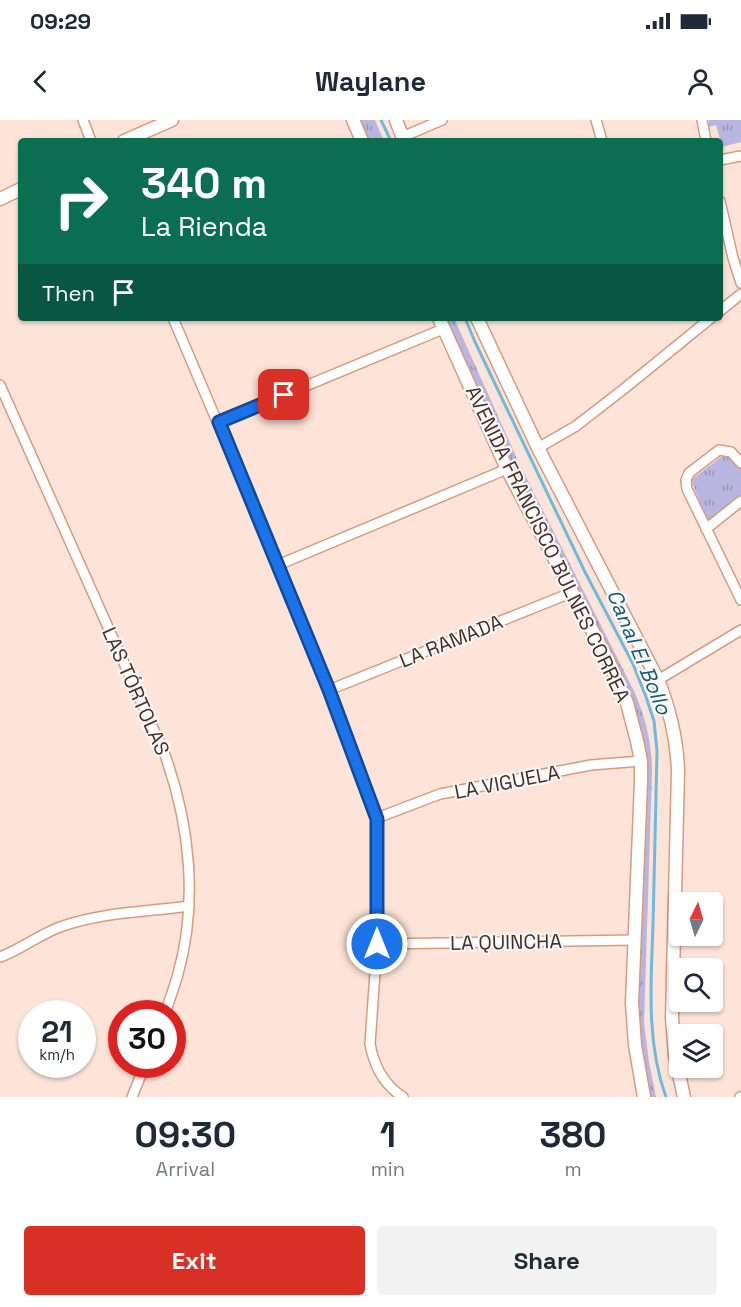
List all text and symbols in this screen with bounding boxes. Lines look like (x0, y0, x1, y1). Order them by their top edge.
text: 09:29 (30, 7, 91, 35)
text: Waylane (315, 64, 426, 99)
icon: back (24, 65, 57, 98)
icon: person (684, 65, 717, 98)
text: 340 m (141, 157, 267, 210)
icon: right (42, 162, 120, 240)
text: La Rienda (141, 209, 267, 244)
icon: arrive (107, 276, 140, 309)
text: Then (42, 279, 95, 307)
pin (258, 369, 309, 420)
icon: arrive (267, 378, 300, 411)
street label: AVENIDA FRANCISCO BULNES CORREA (460, 381, 636, 707)
water label: Canal El Bollo (601, 585, 678, 719)
street label: LA RAMADA (396, 608, 507, 674)
street label: LAS TÓRTOLAS (96, 623, 176, 759)
street label: LA VIGUELA (452, 759, 562, 805)
north arrow (669, 892, 723, 946)
map controls (669, 892, 723, 1078)
position arrow (345, 912, 409, 976)
street label: LA QUINCHA (450, 928, 563, 956)
button: search (669, 958, 723, 1012)
speed limit sign: 30 (108, 1000, 186, 1078)
text: 21 (41, 1012, 73, 1051)
button: layers (669, 1024, 723, 1078)
text: km/h (39, 1045, 75, 1064)
text: 09:30 (135, 1112, 236, 1158)
text: 1 (380, 1112, 396, 1158)
text: 380 (540, 1112, 606, 1158)
text: Arrival (156, 1156, 215, 1182)
text: min (371, 1156, 405, 1182)
text: m (564, 1156, 582, 1182)
button: Exit (24, 1226, 365, 1295)
button: Share (377, 1226, 717, 1295)

